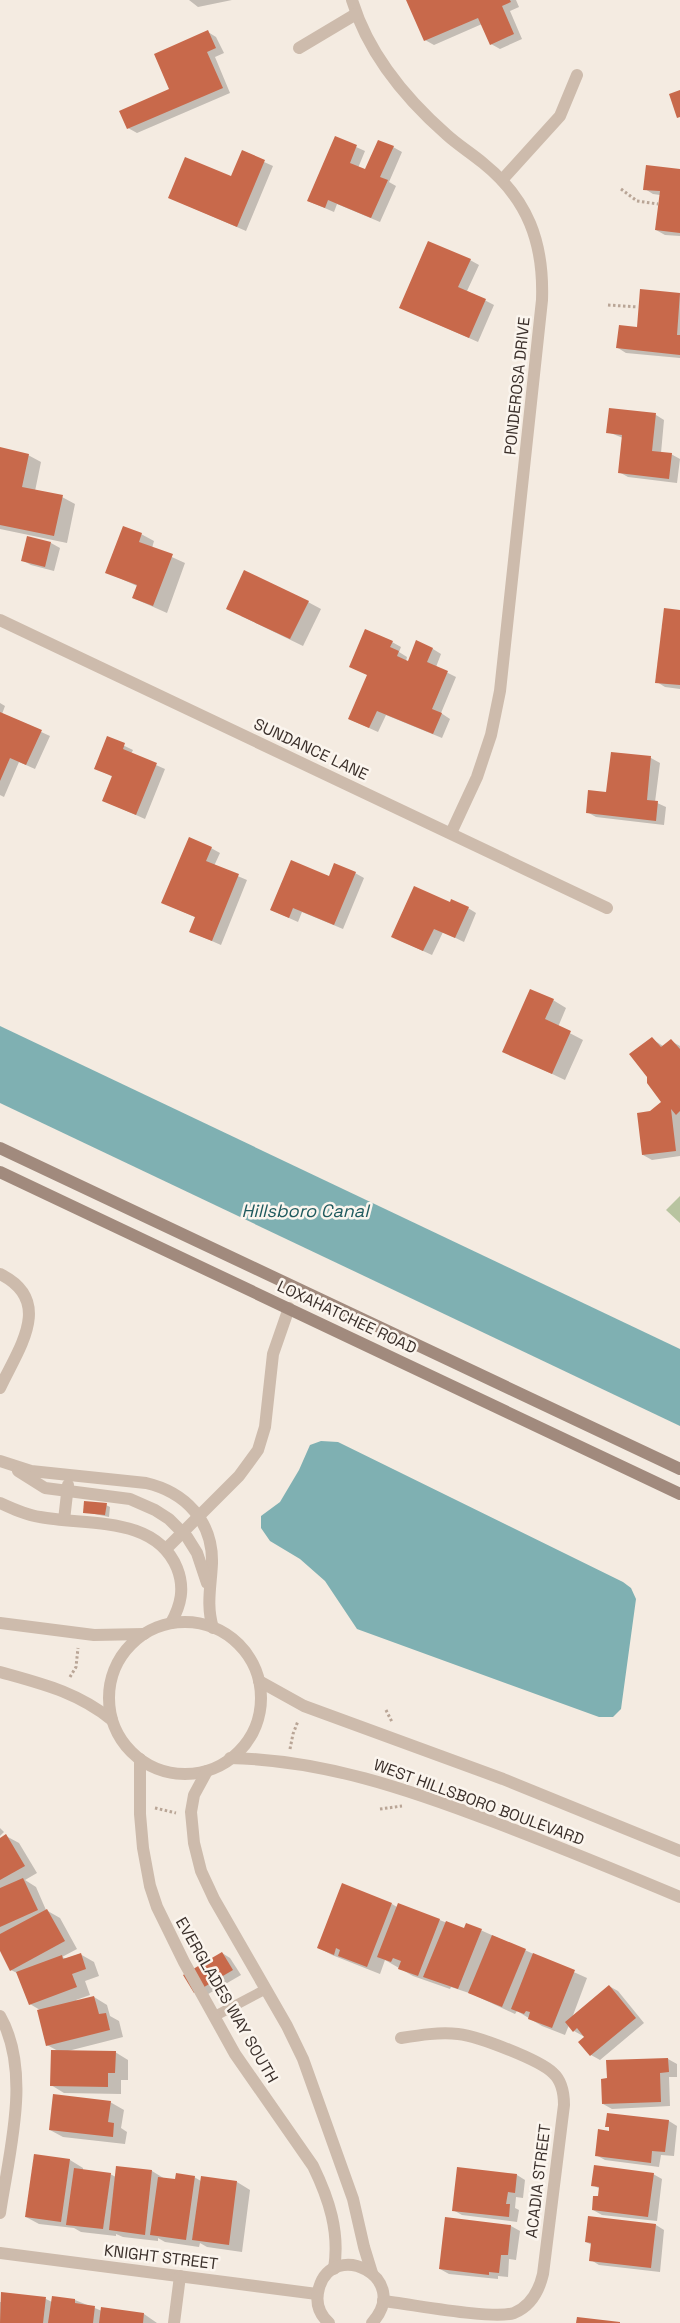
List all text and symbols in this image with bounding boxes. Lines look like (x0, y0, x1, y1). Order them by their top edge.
street label: PONDEROSA DRIVE (499, 316, 535, 456)
street label: SUNDANCE LANE (250, 713, 372, 785)
water label: Hillsboro Canal (241, 1199, 371, 1222)
street label: LOXAHATCHEE ROAD (274, 1275, 420, 1359)
street label: WEST HILLSBORO BOULEVARD (371, 1754, 587, 1850)
street label: EVERGLADES WAY SOUTH (171, 1913, 283, 2087)
street label: ACADIA STREET (521, 2123, 555, 2239)
street label: KNIGHT STREET (103, 2240, 219, 2274)

